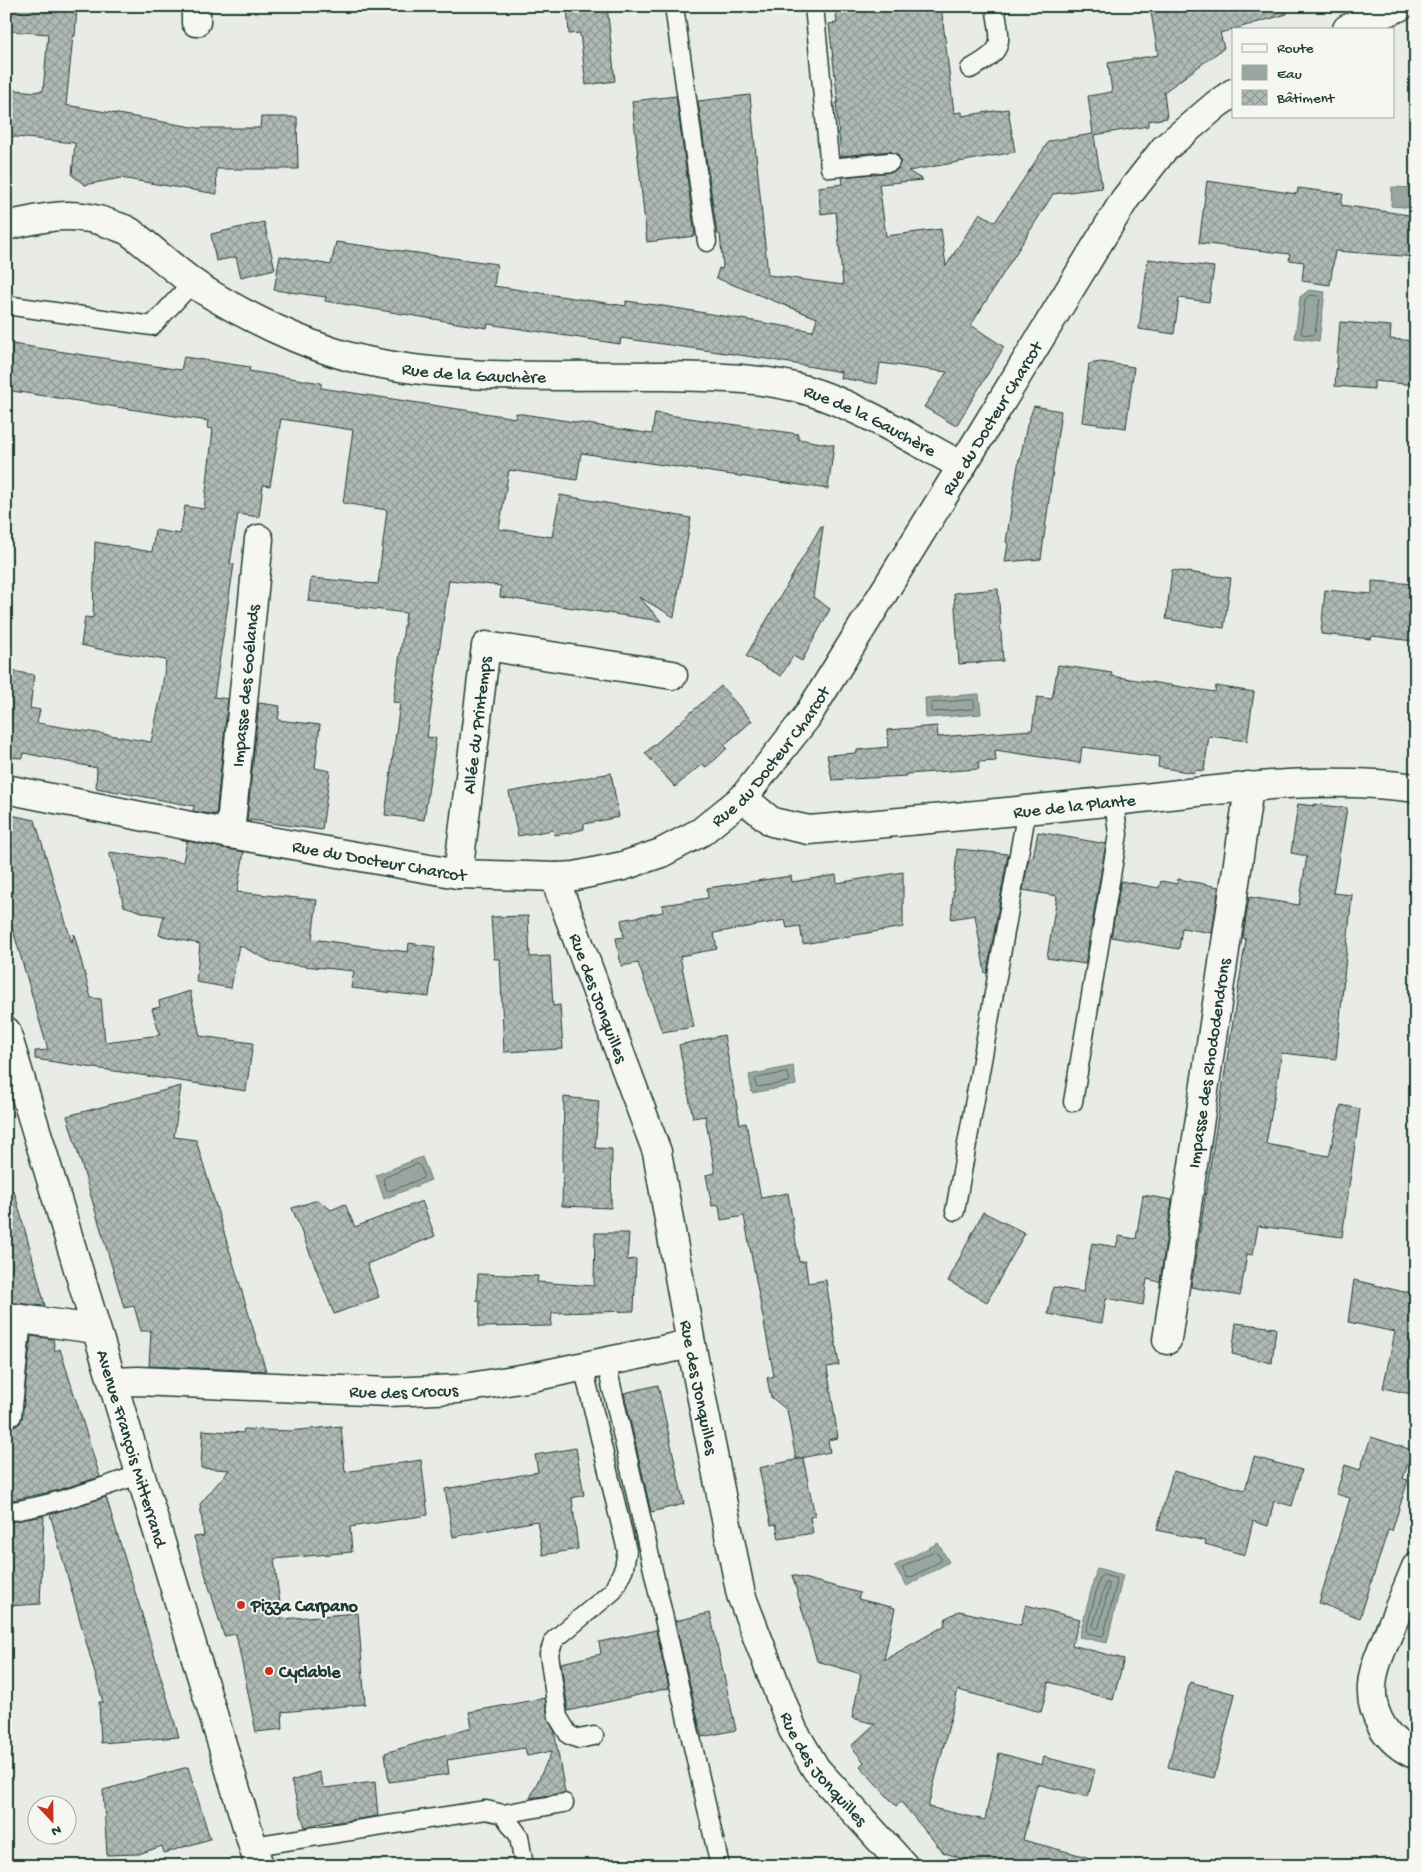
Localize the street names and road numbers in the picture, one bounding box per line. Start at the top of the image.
street label: Rue du Docteur Charcot [938,337,1049,500]
street label: Rue de la Gauchère [400,359,547,389]
street label: Rue de la Gauchère [801,382,939,463]
street label: Impasse des Goélands [229,602,266,768]
street label: Allée du Printemps [460,654,498,795]
street label: Rue du Docteur Charcot [708,682,837,832]
street label: Rue de la Plante [1013,791,1138,824]
street label: Rue du Docteur Charcot [290,837,468,887]
street label: Rue des Jonquilles [563,931,631,1067]
street label: Impasse des Rhododendrons [1185,956,1237,1170]
street label: Rue des Jonquilles [674,1319,721,1458]
street label: Avenue François Mitterrand [90,1348,170,1552]
street label: Rue des Crocus [349,1381,460,1405]
street label: Rue des Jonquilles [774,1710,872,1833]

